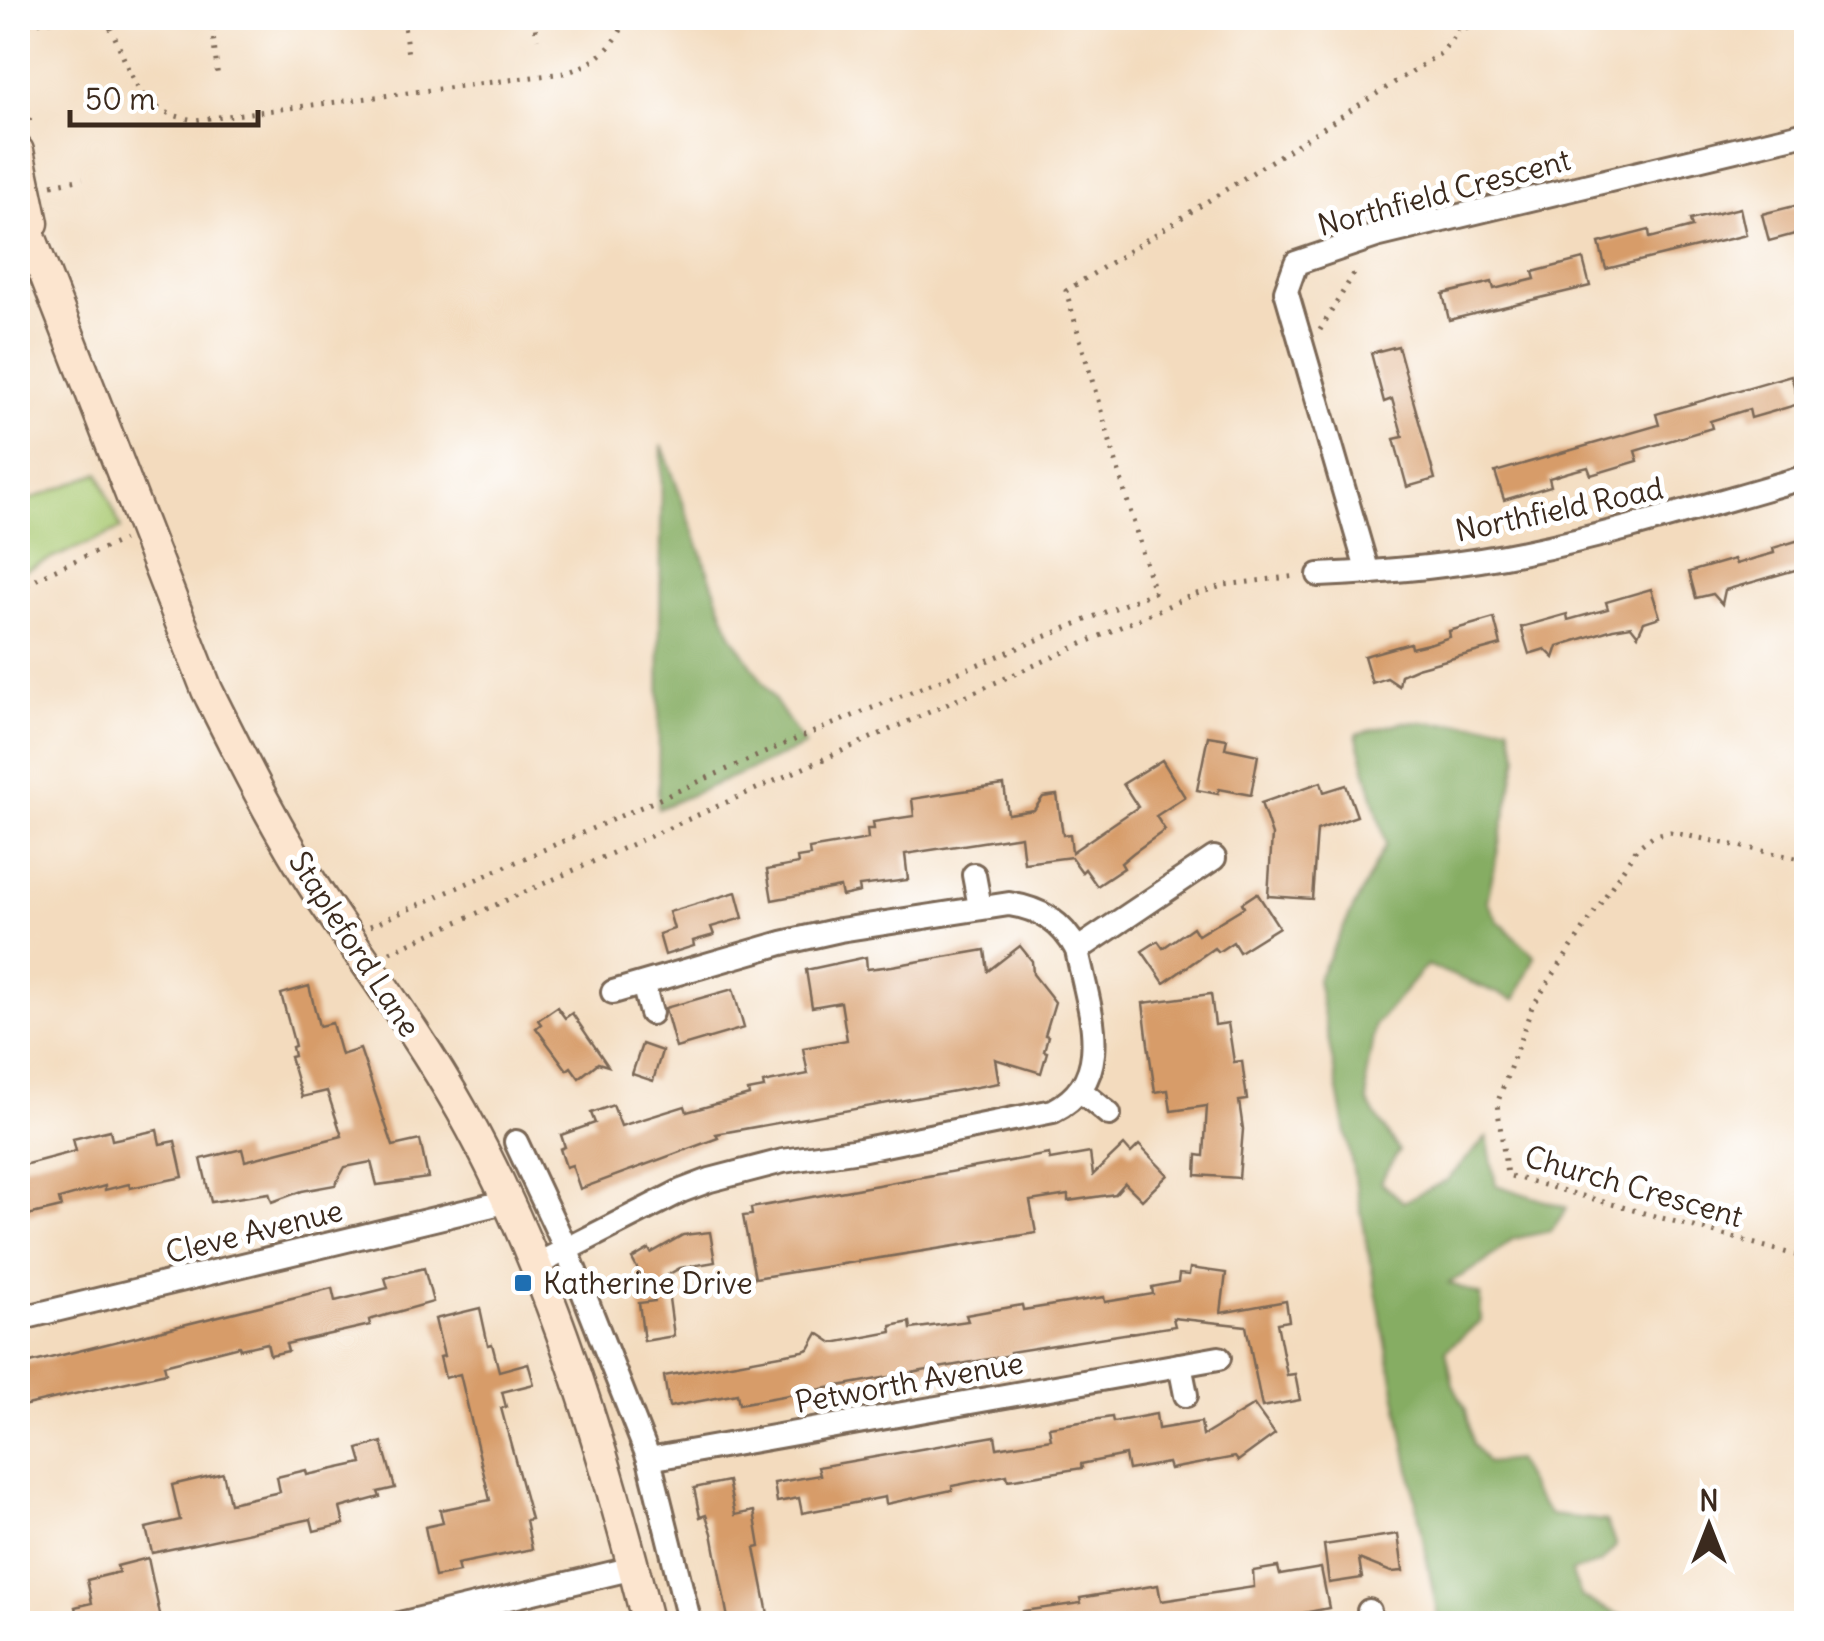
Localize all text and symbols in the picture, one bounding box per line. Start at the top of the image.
scale bar [70,65,258,127]
text: 50 m [85,80,155,118]
street label: Northfield Crescent [1314,140,1574,244]
street label: Northfield Road [1452,468,1666,550]
street label: Stapleford Lane [281,844,429,1044]
street label: Church Crescent [1521,1137,1747,1235]
street label: Cleve Avenue [162,1191,346,1271]
place label: Katherine Drive [543,1264,753,1302]
marker: Katherine Drive [512,1272,534,1294]
street label: Petworth Avenue [792,1343,1026,1421]
north arrow [1659,1476,1759,1576]
text: N [1699,1483,1719,1519]

